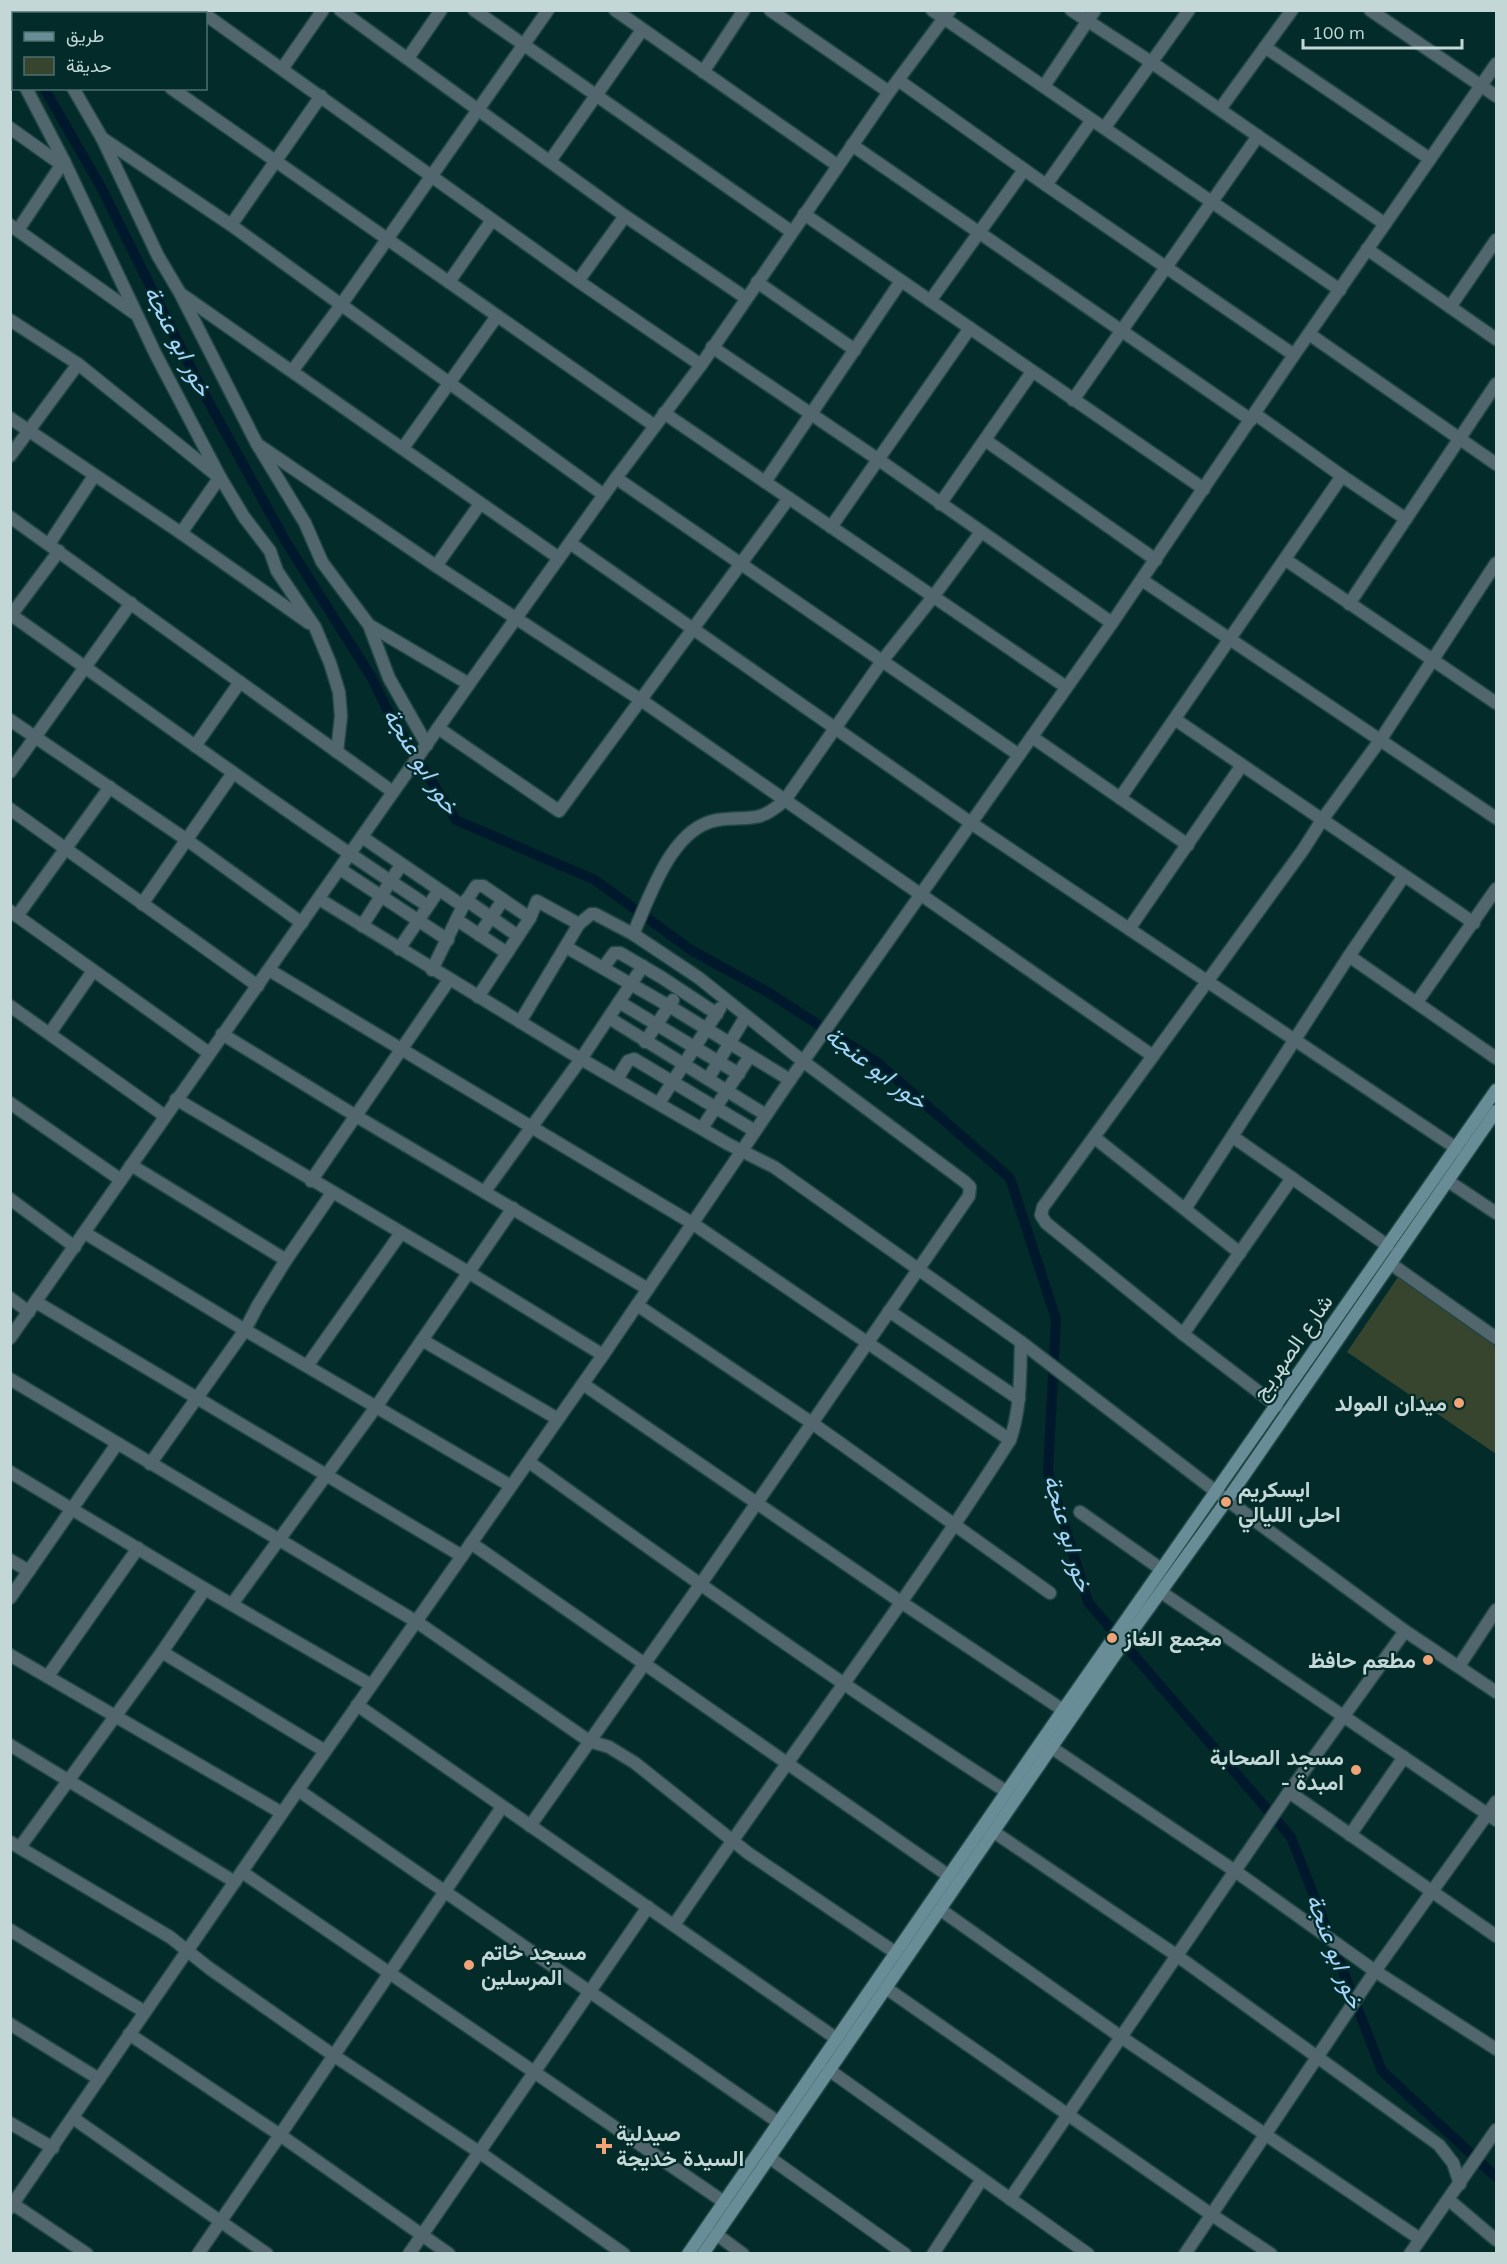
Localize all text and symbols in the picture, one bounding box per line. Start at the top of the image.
legend [12,12,207,90]
scale bar [1303,12,1462,50]
text: 100 m [1312,21,1365,44]
text: طريق [66,24,104,47]
text: حديقة [66,54,112,77]
water label: خور ابو عنجة [137,280,220,402]
water label: خور ابو عنجة [376,702,467,821]
water label: خور ابو عنجة [819,1019,934,1117]
street label: شارع الصهريج [1245,1289,1340,1406]
place label: ميدان المولد [1335,1389,1447,1417]
marker: ميدان المولد [1452,1396,1466,1410]
water label: خور ابو عنجة [1037,1471,1100,1596]
place label: ايسكريم احلى الليالي [1238,1475,1341,1533]
marker: ايسكريم احلى الليالي [1219,1495,1233,1509]
place label: مجمع الغاز [1123,1624,1222,1653]
marker: مجمع الغاز [1105,1631,1119,1645]
place label: مطعم حافظ [1308,1646,1416,1675]
marker: مطعم حافظ [1421,1653,1435,1667]
place label: مسجد الصحابة - امبدة [1210,1743,1344,1796]
marker: مسجد الصحابة - امبدة [1349,1763,1363,1777]
water label: خور ابو عنجة [1299,1889,1372,2013]
place label: مسجد خاتم المرسلين [481,1938,587,1991]
marker: مسجد خاتم المرسلين [462,1958,476,1972]
place label: صيدلية السيدة خديجة [616,2119,744,2172]
marker: صيدلية السيدة خديجة [597,2139,611,2153]

